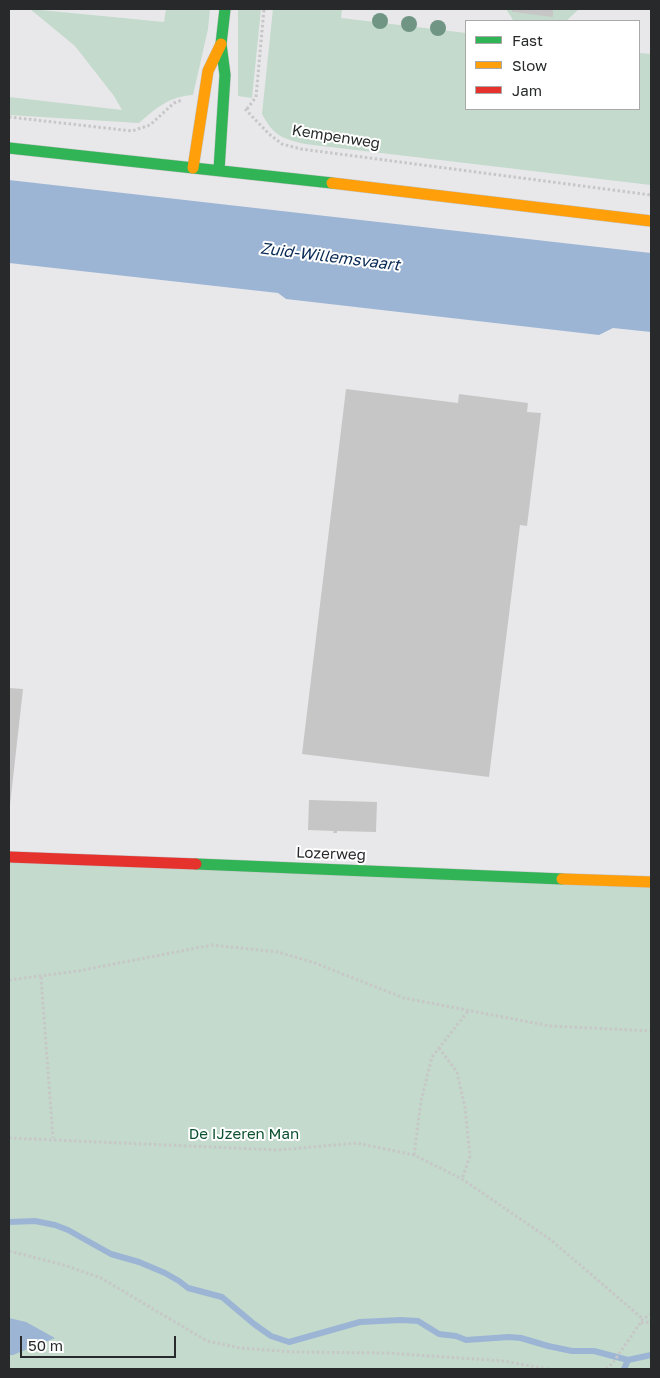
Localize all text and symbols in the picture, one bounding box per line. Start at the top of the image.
legend [465,20,640,110]
text: Fast [512,31,543,49]
text: Slow [512,56,547,74]
text: Jam [512,81,542,99]
street label: Kempenweg [291,121,381,153]
water label: Zuid-Willemsvaart [259,239,401,275]
street label: Lozerweg [296,844,366,864]
park label: De IJzeren Man [189,1125,299,1143]
scale bar [22,1326,179,1358]
text: 50 m [28,1336,63,1354]

